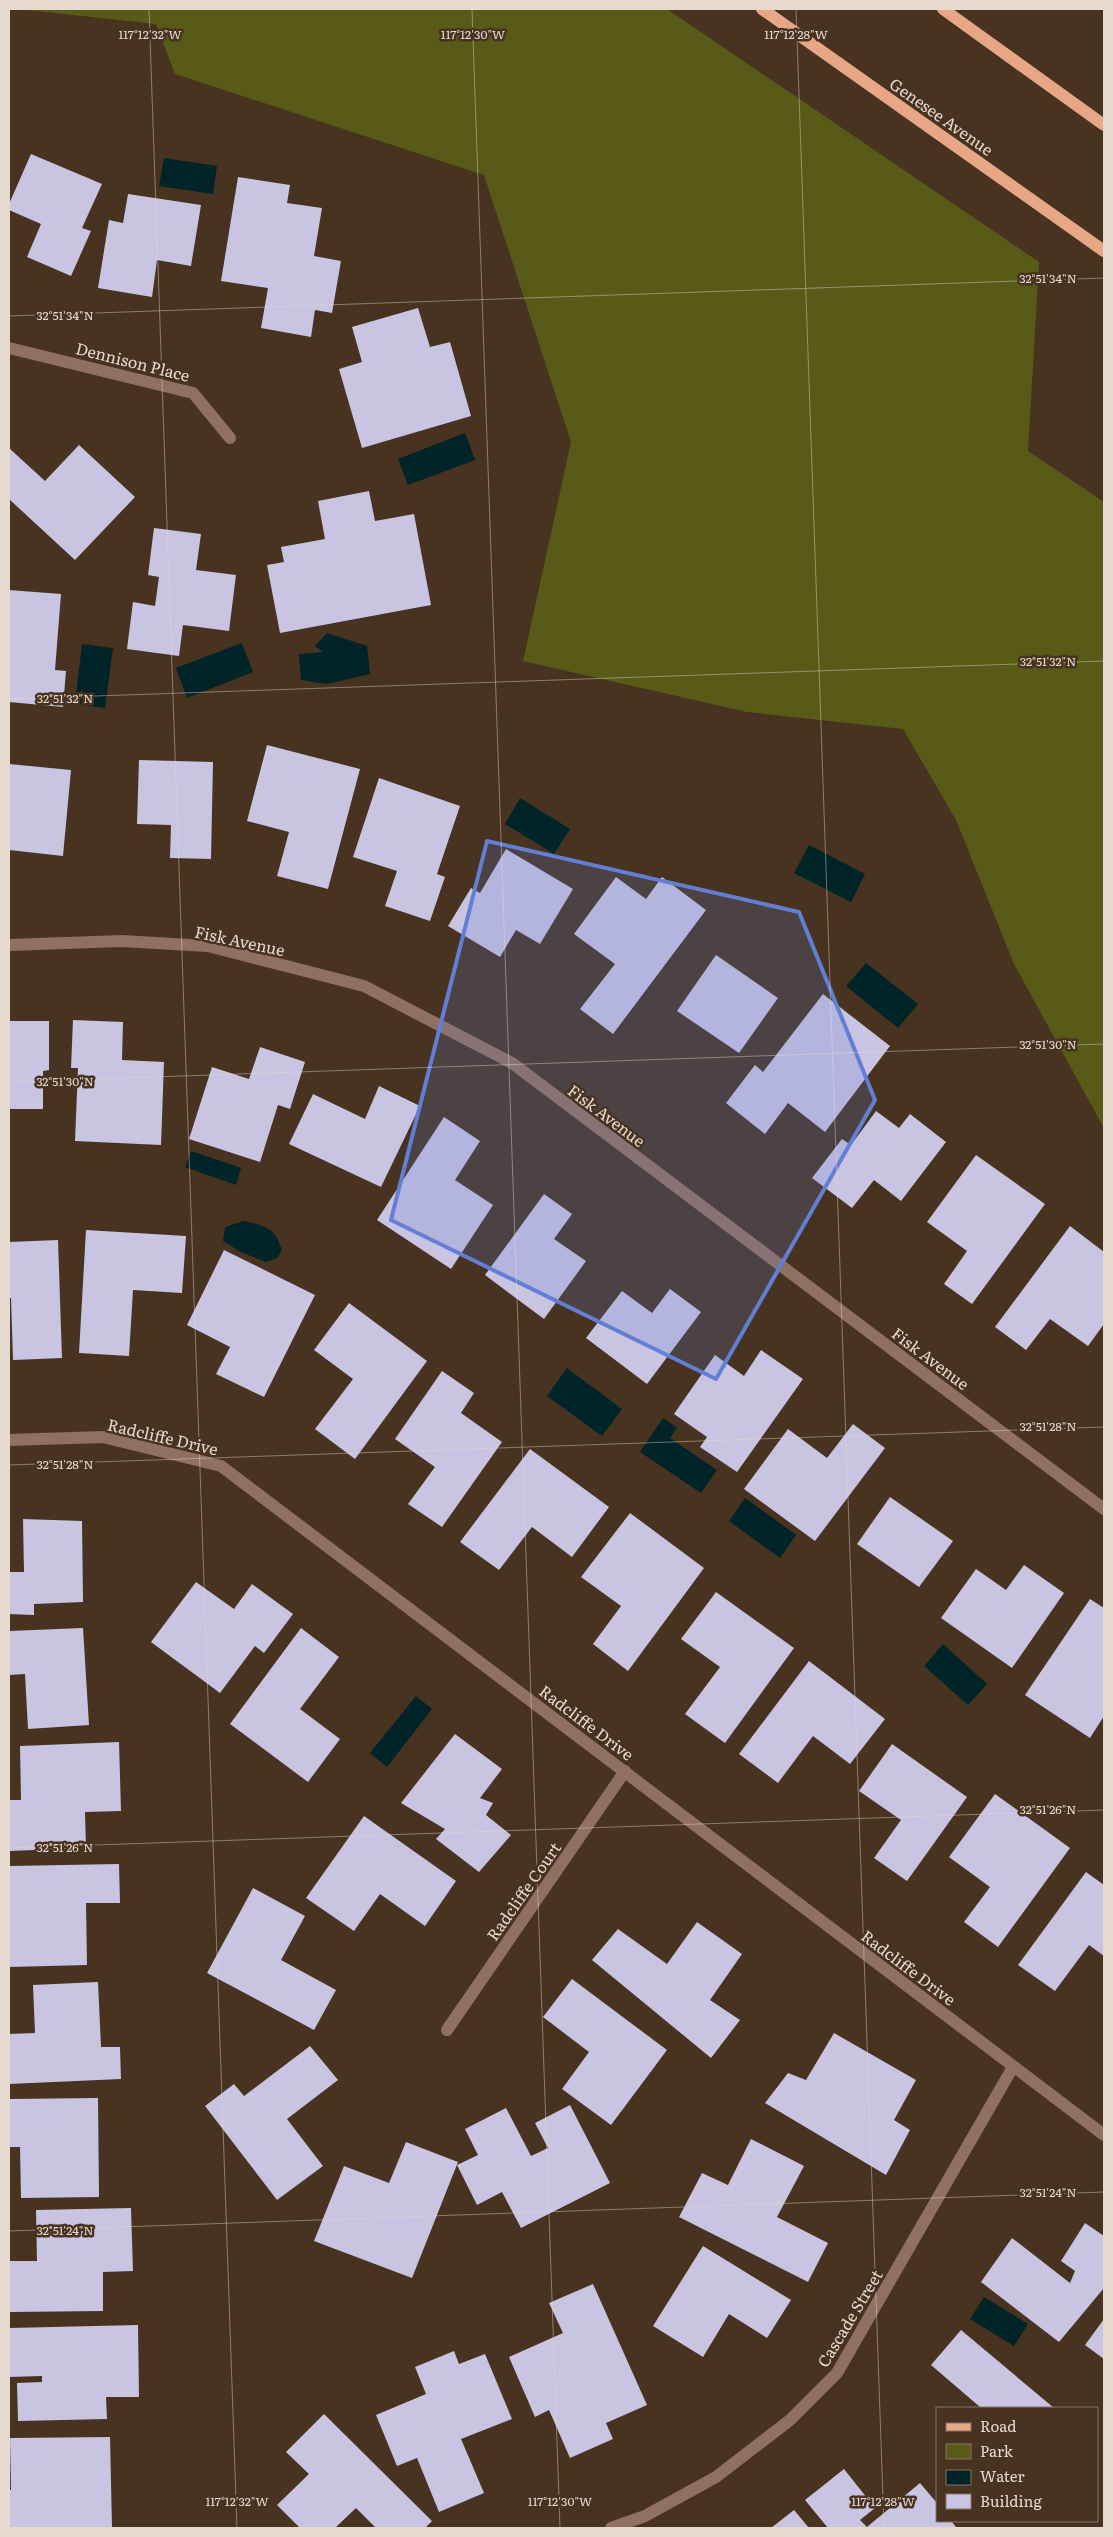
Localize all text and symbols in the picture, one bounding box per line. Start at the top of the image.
text: 117°12'32"W [118,25,182,43]
text: 117°12'30"W [441,25,505,43]
text: 117°12'28"W [764,25,828,43]
street label: Genesee Avenue [885,71,999,161]
text: 32°51'34"N [1019,269,1077,287]
text: 32°51'34"N [36,306,94,324]
street label: Dennison Place [73,335,193,387]
text: 32°51'32"N [1020,652,1076,670]
text: 32°51'32"N [37,689,93,707]
street label: Fisk Avenue [193,919,287,961]
text: 32°51'30"N [1019,1035,1077,1053]
text: 32°51'30"N [36,1072,94,1090]
street label: Fisk Avenue [563,1078,651,1152]
street label: Fisk Avenue [887,1321,975,1395]
street label: Radcliffe Drive [105,1412,221,1460]
text: 32°51'28"N [1020,1417,1076,1435]
text: 32°51'28"N [37,1455,93,1473]
street label: Radcliffe Drive [535,1678,639,1766]
text: 32°51'26"N [1020,1800,1076,1818]
street label: Radcliffe Court [480,1836,566,1945]
text: 32°51'26"N [37,1838,93,1856]
street label: Radcliffe Drive [857,1923,961,2011]
text: 32°51'24"N [1020,2183,1076,2201]
text: 32°51'24"N [37,2221,93,2239]
street label: Cascade Street [810,2264,888,2371]
legend [936,2407,1098,2522]
text: Road [980,2414,1016,2437]
text: Park [980,2439,1014,2462]
text: Water [980,2464,1025,2487]
text: Building [980,2489,1042,2512]
text: 117°12'32"W [205,2492,269,2510]
text: 117°12'30"W [528,2492,592,2510]
text: 117°12'28"W [851,2492,915,2510]

